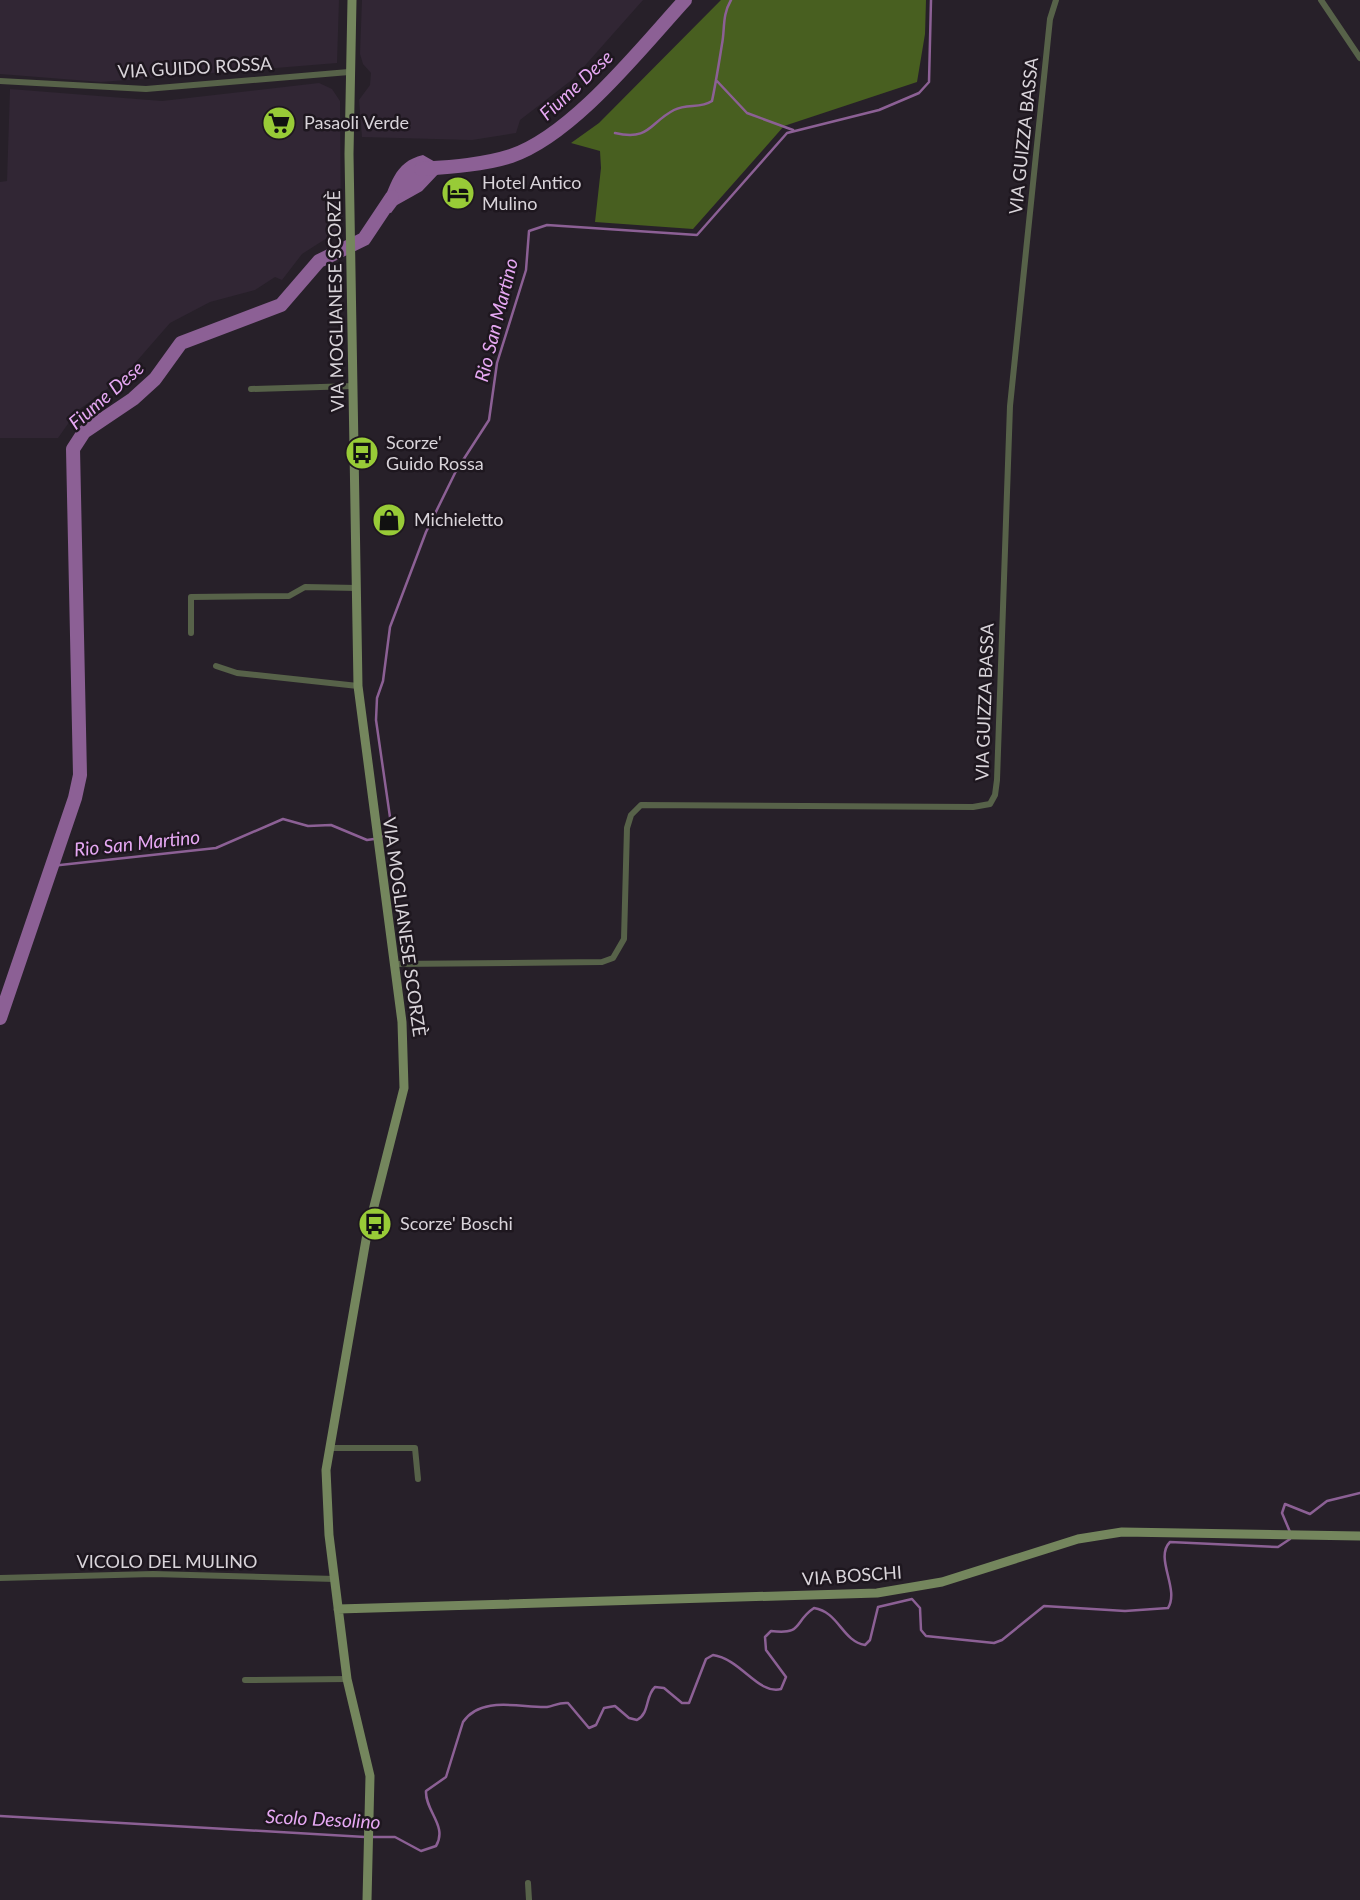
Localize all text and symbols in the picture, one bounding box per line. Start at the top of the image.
water label: Fiume Dese [534,45,617,124]
street label: VIA GUIDO ROSSA [117,52,274,82]
street label: VIA GUIZZA BASSA [1004,55,1042,216]
supermarket icon: Pasaoli Verde [260,104,298,142]
place label: Pasaoli Verde [304,111,409,133]
place label: Hotel Antico Mulino [482,171,581,214]
hotel icon: Hotel Antico Mulino [439,174,477,212]
street label: VIA MOGLIANESE SCORZÈ [322,190,348,412]
water label: Rio San Martino [469,256,522,384]
water label: Fiume Dese [63,356,148,433]
place label: Scorze' Guido Rossa [386,431,484,474]
bus stop icon: Scorze' Guido Rossa [343,434,381,472]
shop icon: Michieletto [370,501,408,539]
place label: Michieletto [414,508,504,530]
street label: VIA GUIZZA BASSA [970,622,998,781]
street label: VIA MOGLIANESE SCORZÈ [379,816,431,1038]
water label: Rio San Martino [73,824,201,861]
bus stop icon: Scorze' Boschi [356,1205,394,1243]
place label: Scorze' Boschi [400,1212,513,1234]
street label: VICOLO DEL MULINO [77,1550,257,1572]
street label: VIA BOSCHI [801,1561,903,1589]
water label: Scolo Desolino [265,1804,381,1833]

